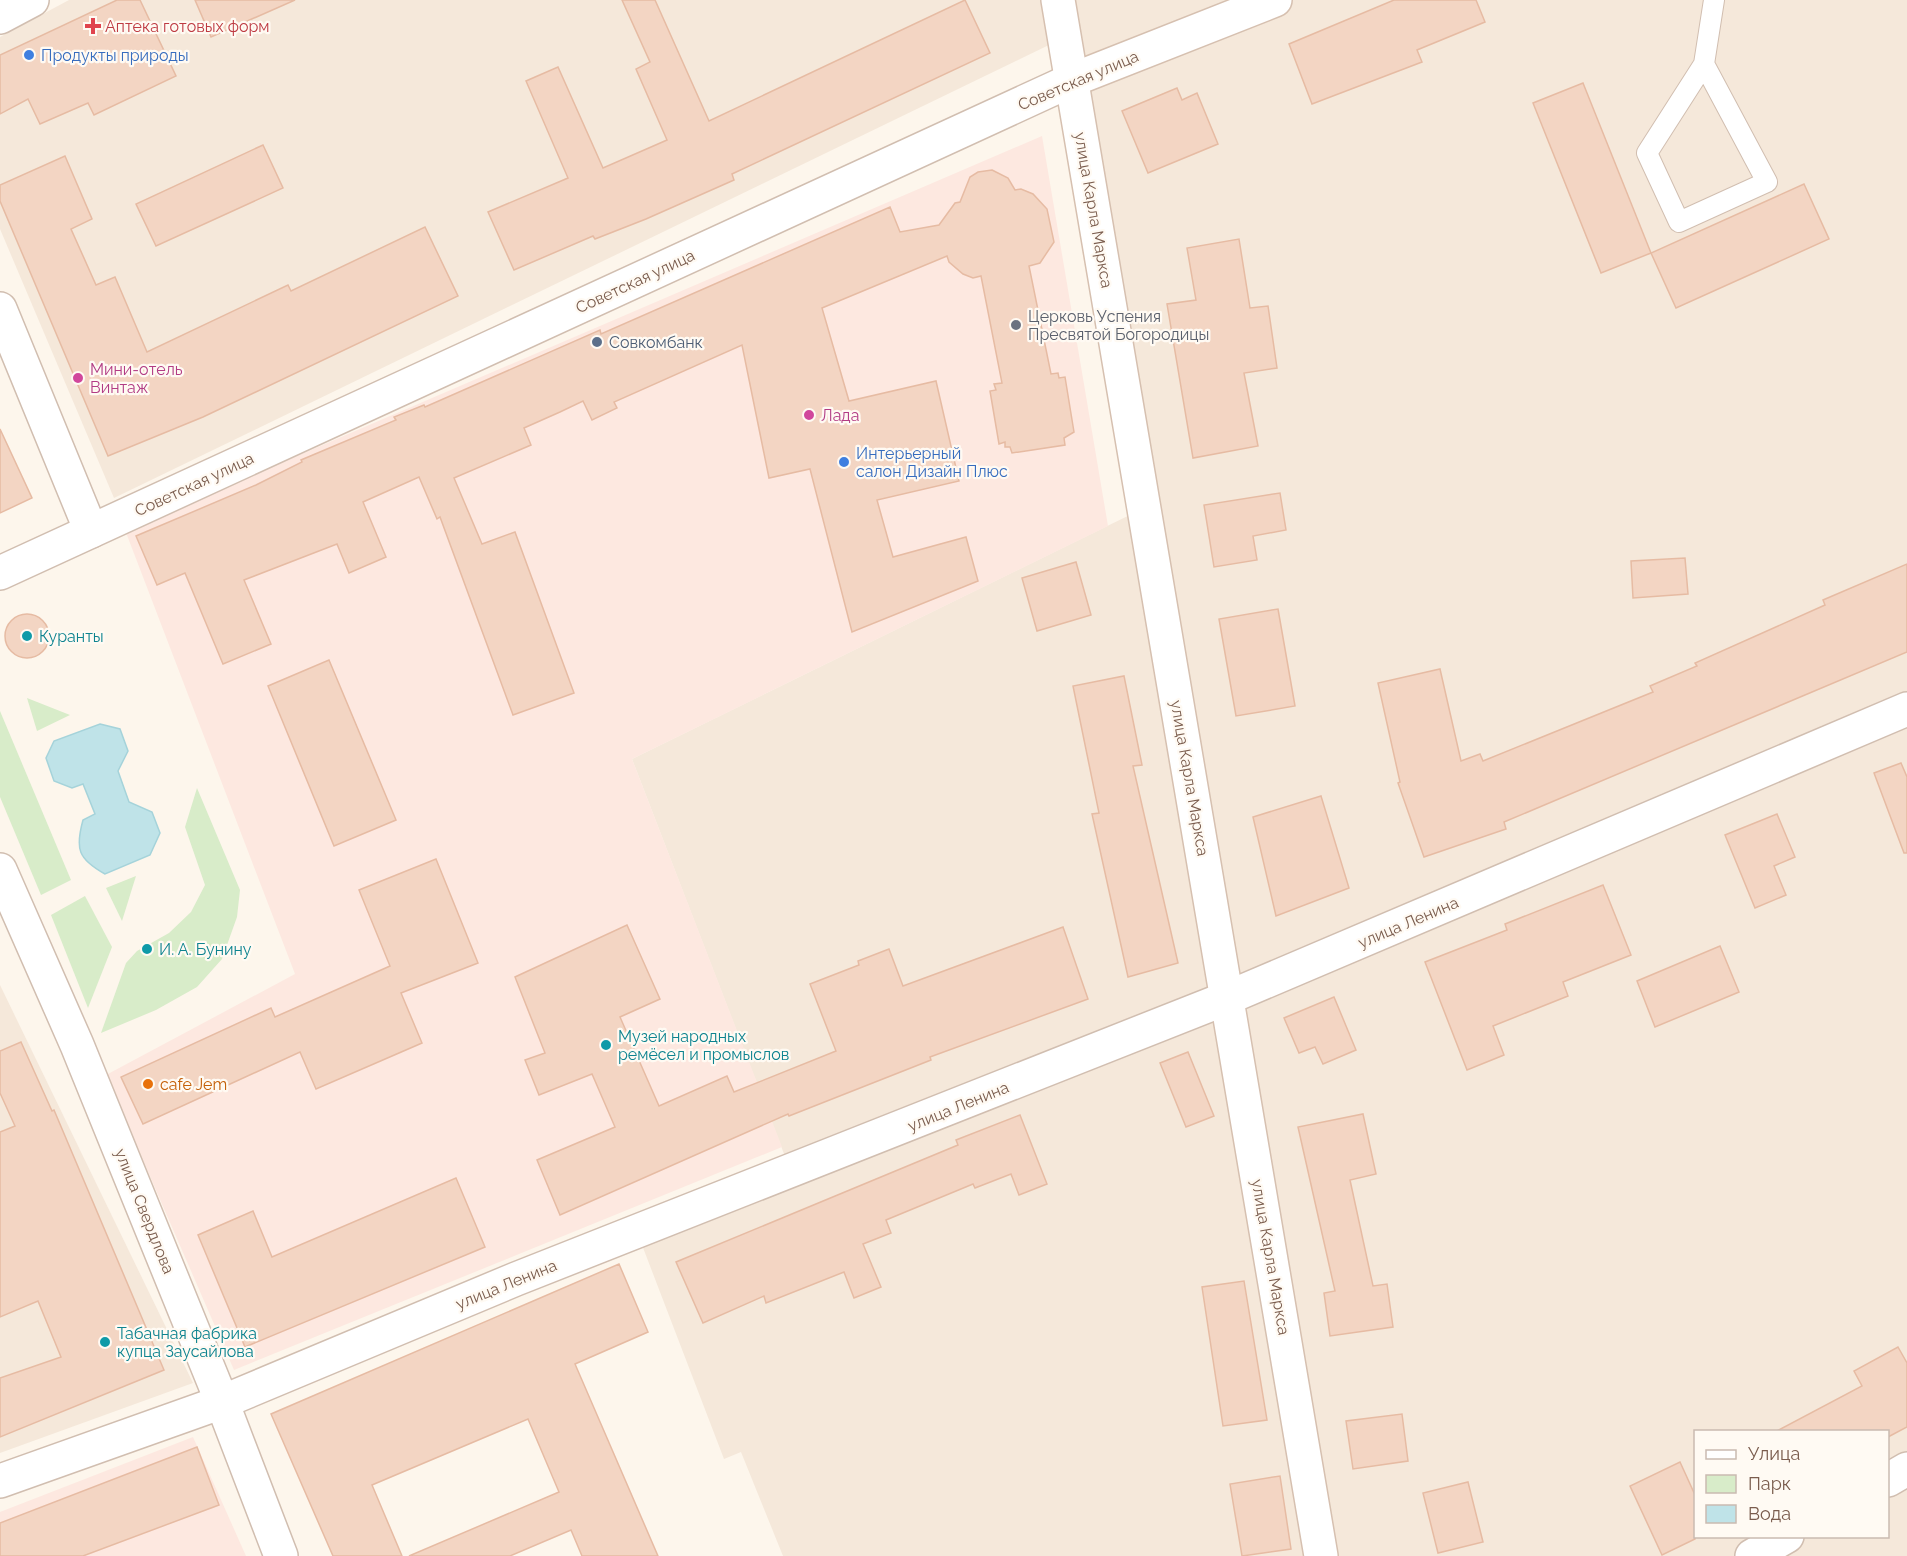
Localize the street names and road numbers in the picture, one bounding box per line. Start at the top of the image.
street label: Советская улица [1015,46,1141,114]
street label: улица Карла Маркса [1070,131,1117,289]
street label: Советская улица [573,246,698,317]
street label: Советская улица [132,449,257,520]
street label: улица Карла Маркса [1166,699,1213,857]
street label: улица Ленина [1355,893,1461,952]
street label: улица Ленина [905,1078,1011,1135]
street label: улица Свердлова [111,1146,178,1277]
street label: улица Карла Маркса [1247,1178,1294,1336]
street label: улица Ленина [453,1256,559,1313]

